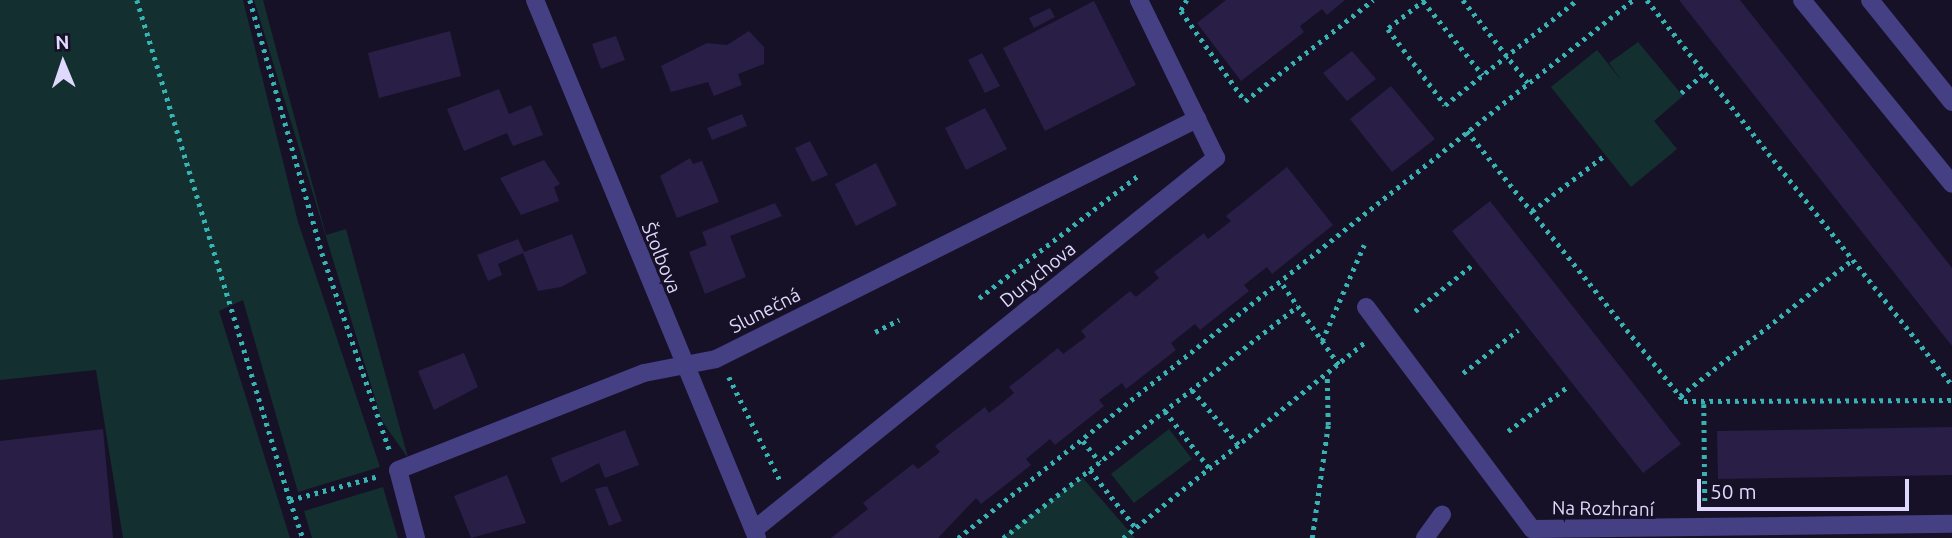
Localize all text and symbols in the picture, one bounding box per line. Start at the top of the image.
north arrow [28,28,98,98]
text: N [55,31,70,53]
street label: Štolbova [636,219,686,297]
street label: Durychova [996,238,1080,312]
street label: Slunečná [726,283,804,339]
scale bar [1700,464,1912,508]
text: 50 m [1710,479,1757,503]
street label: Na Rozhraní [1552,497,1654,521]

